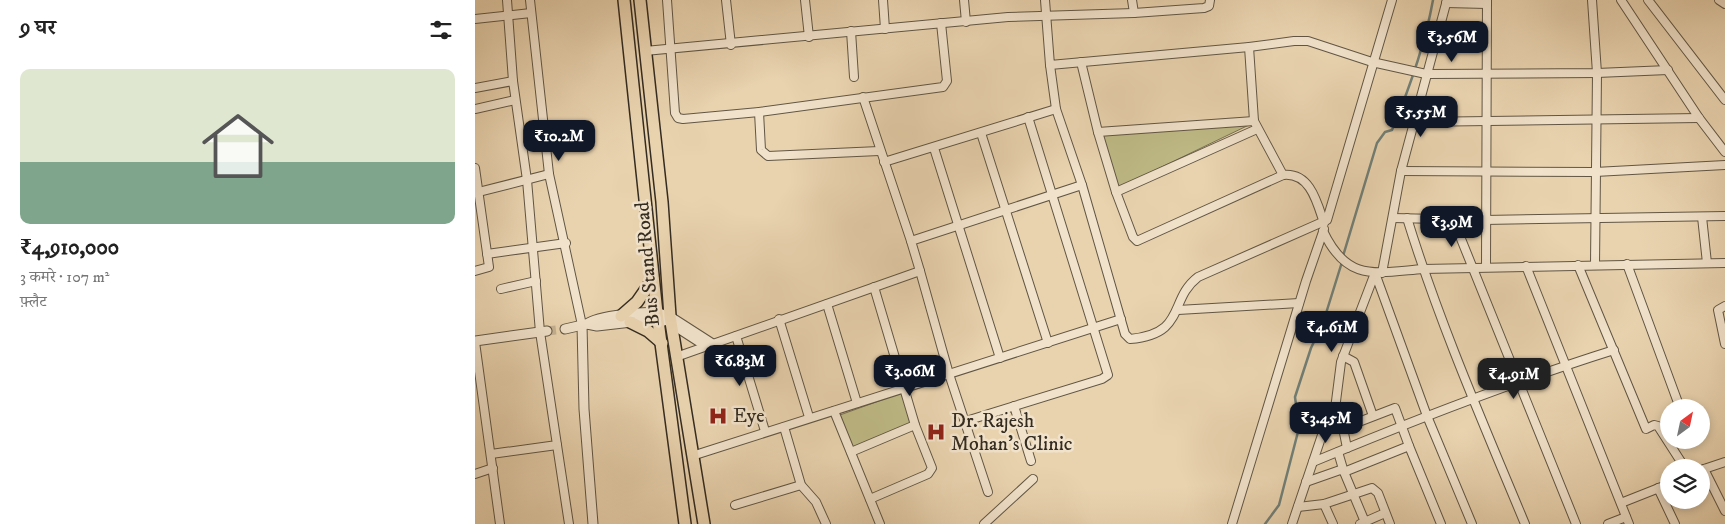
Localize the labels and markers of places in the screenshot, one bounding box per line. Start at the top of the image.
pin: ₹3.56M [1411,20,1493,63]
pin: ₹5.55M [1380,96,1462,138]
pin: ₹10.2M [518,120,600,162]
pin: ₹3.9M [1417,206,1487,248]
pin: ₹4.61M [1291,310,1373,353]
pin: ₹6.83M [699,344,781,387]
pin: ₹3.06M [869,354,951,397]
pin: ₹4.91M [1473,358,1555,400]
pin: ₹3.45M [1285,402,1367,444]
place label: Eye [733,404,765,429]
hospital icon: Eye [707,405,729,427]
place label: Dr. Rajesh Mohan's Clinic [951,409,1073,457]
hospital icon: Dr. Rajesh Mohan's Clinic [925,421,947,443]

